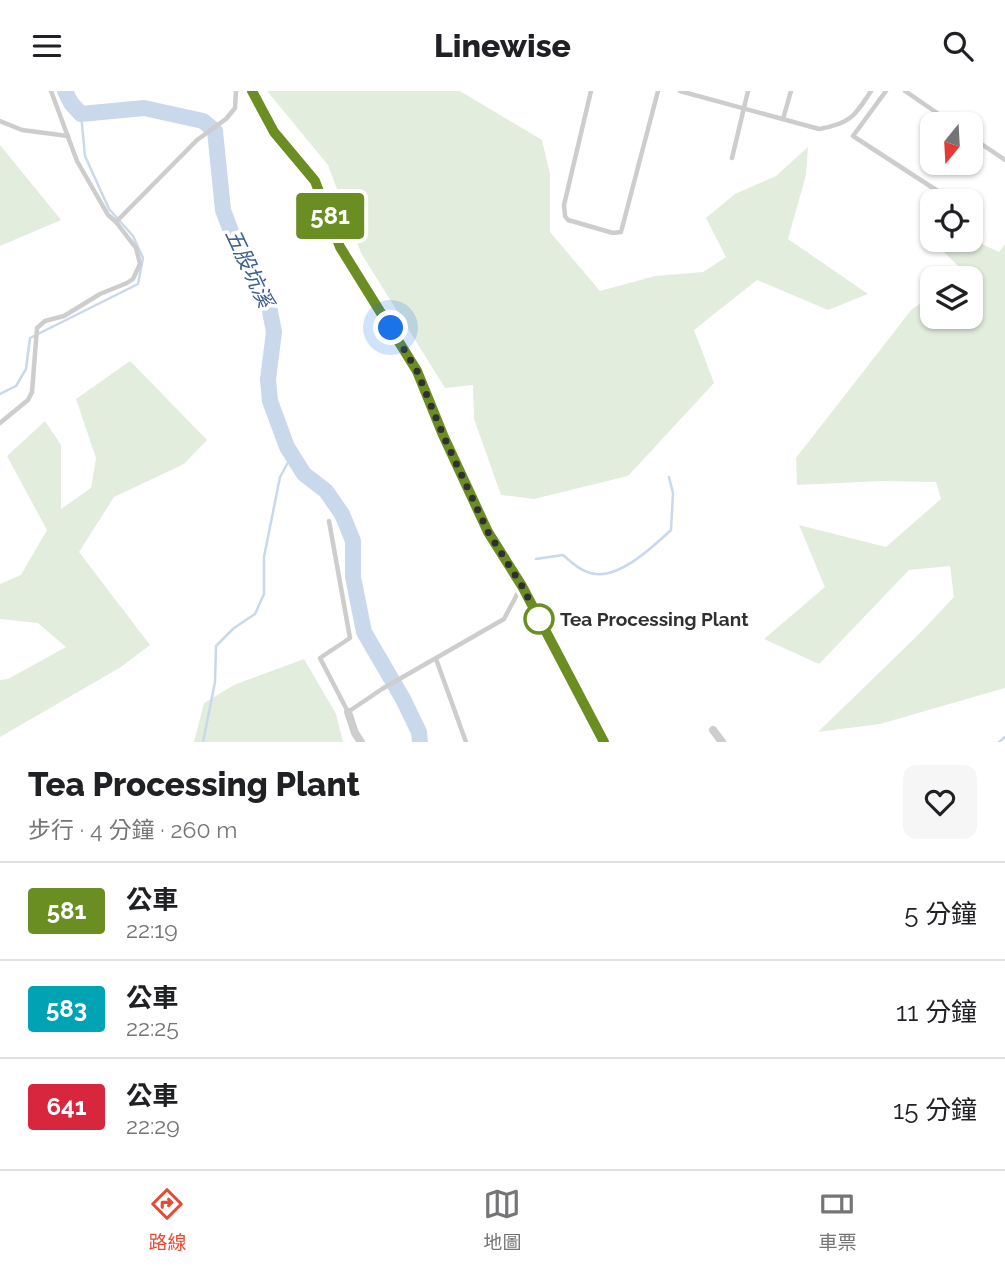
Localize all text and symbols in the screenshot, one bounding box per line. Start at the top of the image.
icon: menu [28,27,66,65]
text: Linewise [434,27,571,64]
icon: search [939,27,977,65]
north arrow [920,112,984,175]
map controls [920,112,983,329]
button: locate [920,189,983,252]
line badge: 581 [290,193,370,239]
text: 581 [310,201,350,230]
water label: 五股坑溪 [220,224,280,314]
button: layers [920,266,983,329]
your location [373,310,408,345]
marker: Tea Processing Plant [524,604,554,634]
place label: Tea Processing Plant [560,608,749,630]
text: Tea Processing Plant [28,765,360,804]
button: heart [903,765,977,839]
text: 步行 · 4 分鐘 · 260 m [28,816,238,843]
text: 公車 [126,885,178,915]
text: 581 [47,896,86,925]
text: 5 分鐘 [904,899,977,929]
text: 22:19 [126,916,178,943]
text: 公車 [126,983,178,1013]
text: 583 [46,994,87,1023]
text: 11 分鐘 [896,997,977,1027]
text: 22:25 [126,1014,179,1041]
text: 公車 [126,1081,178,1111]
text: 641 [46,1092,87,1121]
text: 15 分鐘 [893,1095,977,1125]
text: 22:29 [126,1112,180,1139]
tab: 路線 [148,1185,187,1254]
tab: 地圖 [483,1185,522,1254]
tab: 車票 [818,1185,857,1254]

